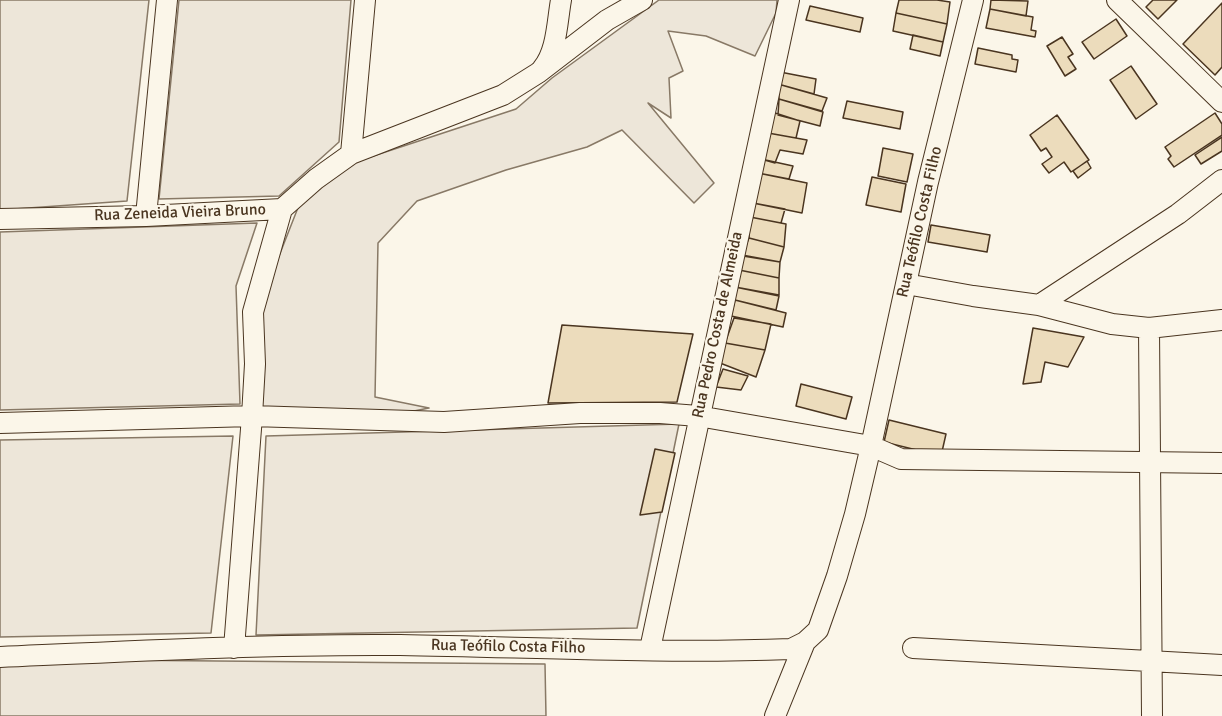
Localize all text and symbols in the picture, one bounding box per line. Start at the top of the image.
street label: Rua Teófilo Costa Filho [893,145,947,299]
street label: Rua Zeneida Vieira Bruno [94,200,266,226]
street label: Rua Pedro Costa de Almeida [689,230,747,420]
street label: Rua Teófilo Costa Filho [431,636,585,658]

